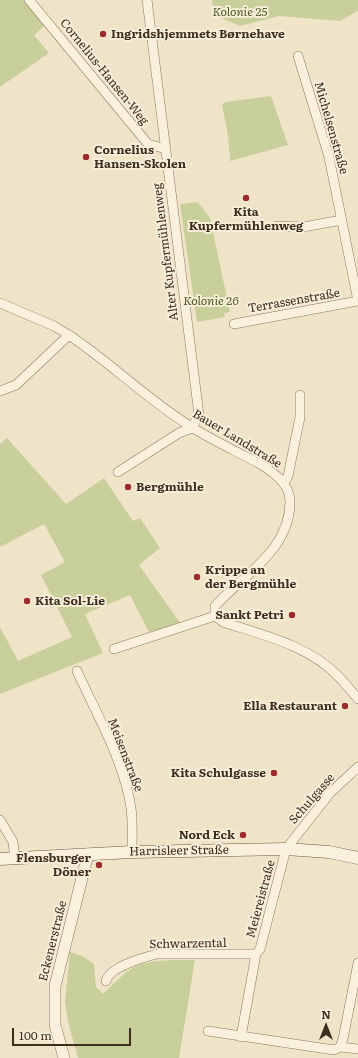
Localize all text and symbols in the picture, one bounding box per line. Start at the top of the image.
park label: Kolonie 25 [212,5,268,19]
street label: Cornelius-Hansen-Weg [57,16,151,128]
place label: Ingridshjemmets Børnehave [111,27,285,41]
marker: Ingridshjemmets Børnehave [98,29,108,39]
street label: Michelsenstraße [311,80,351,176]
place label: Cornelius Hansen-Skolen [94,143,186,171]
marker: Cornelius Hansen-Skolen [81,152,91,162]
street label: Alter Kupfermühlenweg [150,182,182,322]
marker: Kita Kupfermühlenweg [241,193,251,203]
place label: Kita Kupfermühlenweg [189,205,303,233]
street label: Terrassenstraße [247,286,341,316]
park label: Kolonie 26 [183,294,239,308]
street label: Bauer Landstraße [190,407,284,471]
place label: Bergmühle [136,480,204,494]
marker: Bergmühle [123,482,133,492]
place label: Krippe an der Bergmühle [205,563,296,591]
marker: Krippe an der Bergmühle [192,572,202,582]
place label: Kita Sol-Lie [35,594,105,608]
marker: Kita Sol-Lie [22,596,32,606]
place label: Sankt Petri [216,608,284,622]
marker: Sankt Petri [287,610,297,620]
place label: Ella Restaurant [243,699,337,713]
marker: Ella Restaurant [340,701,350,711]
street label: Meisenstraße [104,716,146,794]
place label: Kita Schulgasse [171,766,266,780]
marker: Kita Schulgasse [269,768,279,778]
street label: Schulgasse [286,771,338,827]
place label: Nord Eck [179,828,235,842]
marker: Nord Eck [238,830,248,840]
street label: Harrisleer Straße [129,843,229,859]
place label: Flensburger Döner [16,851,91,879]
street label: Meiereistraße [244,858,278,940]
marker: Flensburger Döner [94,860,104,870]
street label: Eckenerstraße [36,899,70,983]
street label: Schwarzental [149,936,227,952]
north arrow [306,1006,346,1046]
text: N [321,1006,331,1022]
scale bar [14,1020,133,1046]
text: 100 m [19,1026,52,1044]

